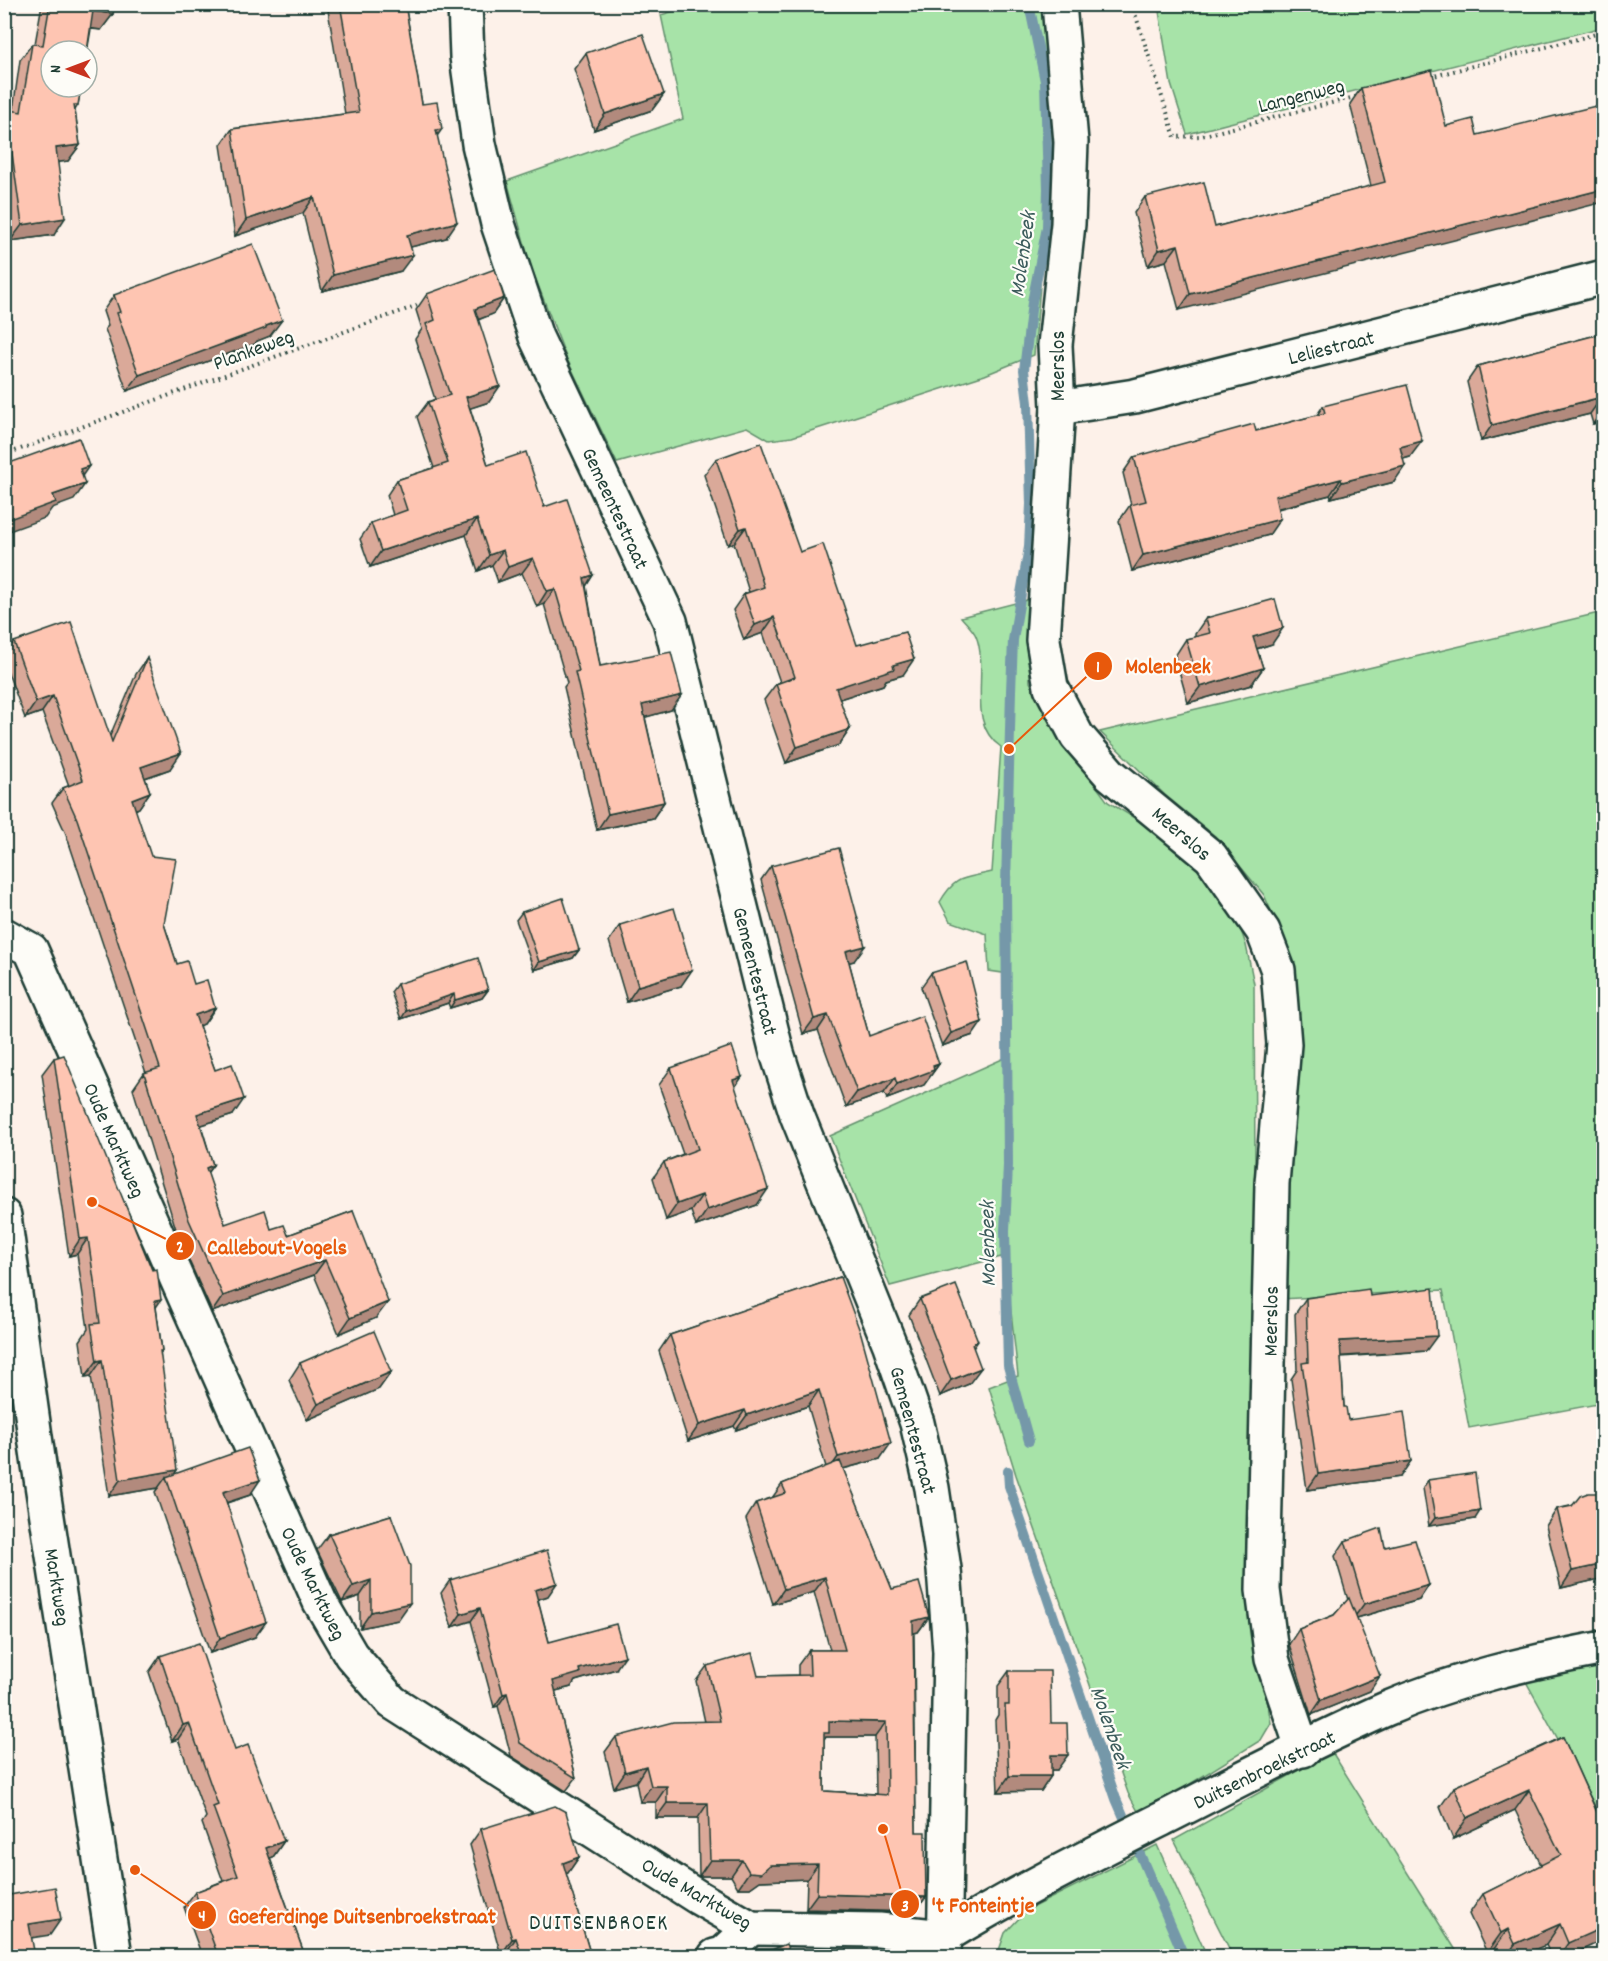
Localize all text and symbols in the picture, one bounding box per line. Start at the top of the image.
north arrow [39,39,99,99]
text: N [45,65,68,73]
street label: Langenweg [1255,73,1348,123]
water label: Molenbeek [1003,208,1046,299]
street label: Plankeweg [209,323,299,380]
street label: Leliestraat [1286,325,1378,375]
street label: Meerslos [1045,331,1075,401]
street label: Gemeentestraat [572,443,655,575]
callout: Molenbeek [1083,646,1222,686]
text: Molenbeek [1125,653,1211,684]
text: 1 [1096,656,1100,681]
street label: Meerslos [1144,801,1217,870]
street label: Gemeentestraat [723,904,784,1039]
street label: Oude Marktweg [73,1079,151,1204]
water label: Molenbeek [973,1199,1006,1287]
callout: Callebout-Vogels [165,1226,359,1266]
text: Callebout-Vogels [207,1234,347,1265]
text: 2 [176,1236,184,1261]
street label: Meerslos [1257,1285,1289,1357]
street label: Gemeentestraat [880,1363,943,1498]
street label: Oude Marktweg [271,1522,352,1646]
street label: Marktweg [34,1546,76,1628]
water label: Molenbeek [1080,1683,1138,1776]
street label: Duitsenbroekstraat [1189,1724,1342,1819]
street label: Oude Marktweg [635,1852,756,1939]
callout: 't Fonteintje [890,1884,1047,1924]
text: 't Fonteintje [932,1892,1035,1923]
callout: Goeferdinge Duitsenbroekstraat [187,1895,508,1935]
text: 3 [901,1895,909,1920]
text: Goeferdinge Duitsenbroekstraat [228,1903,497,1934]
text: 4 [198,1905,206,1930]
district label: DUITSENBROEK [529,1909,669,1940]

